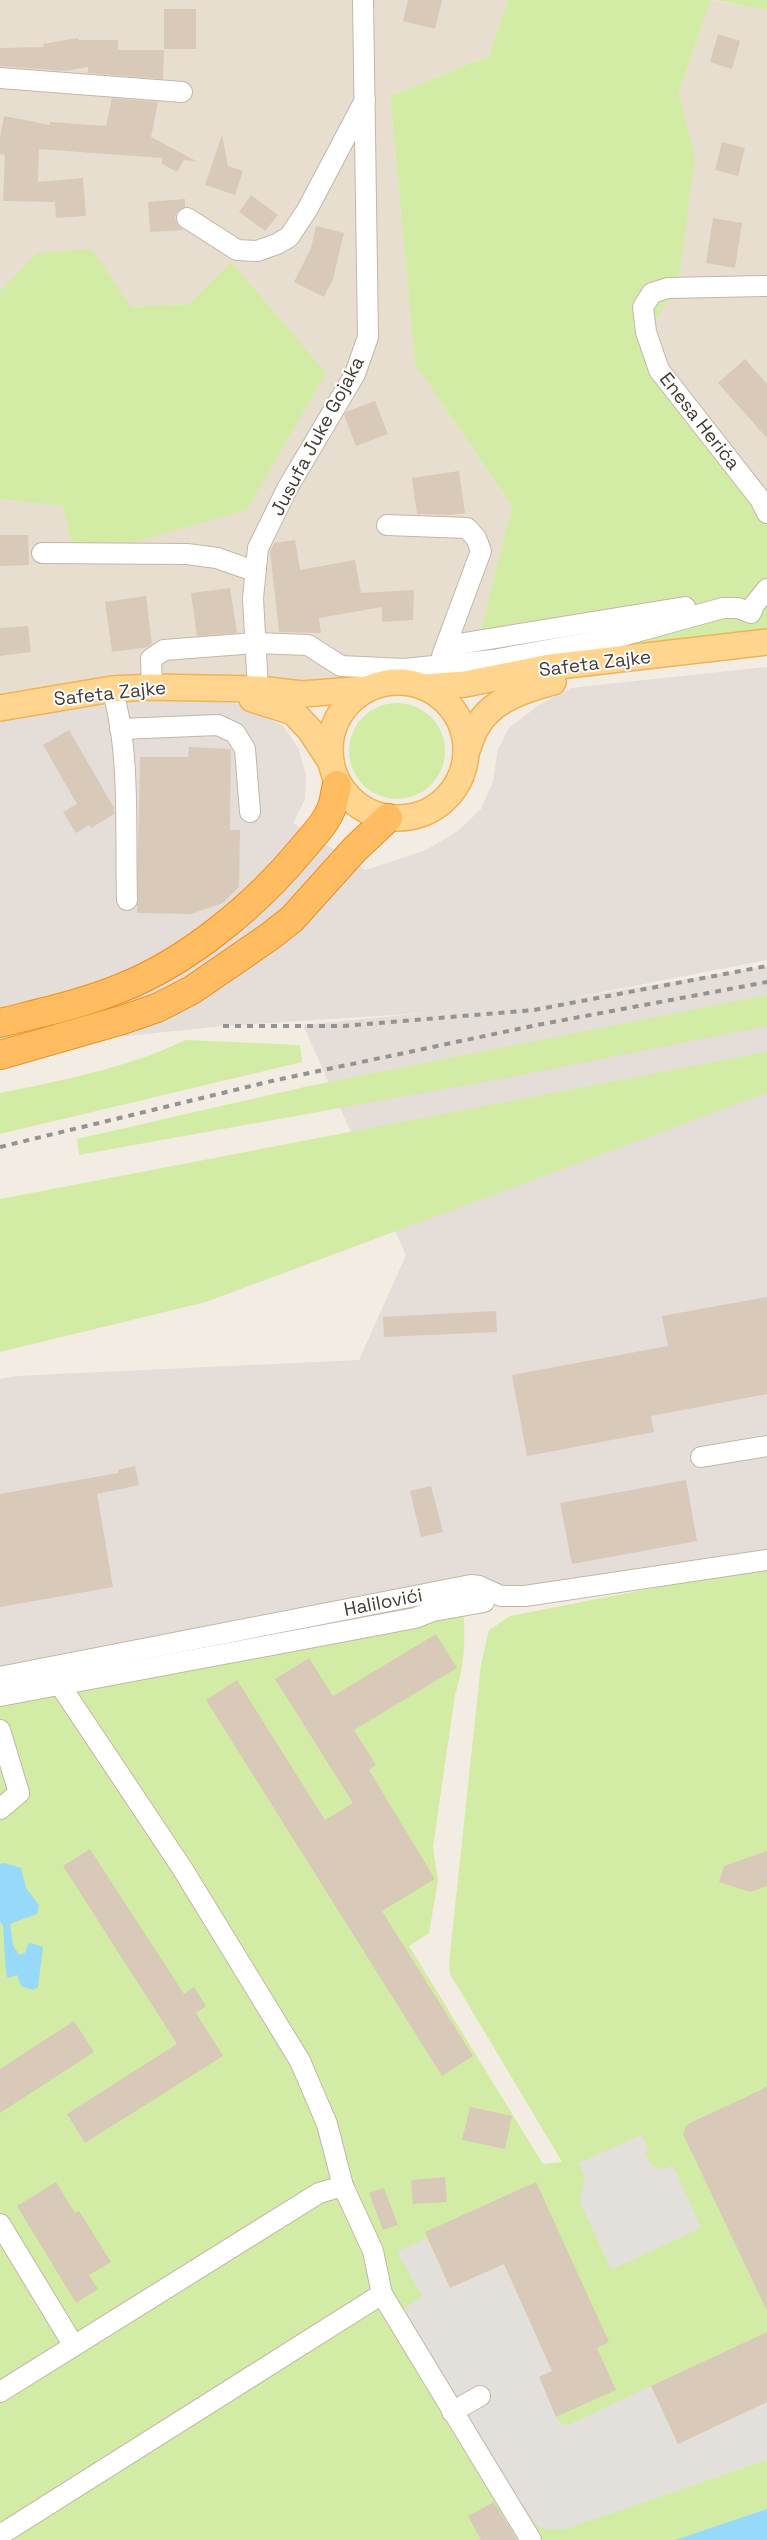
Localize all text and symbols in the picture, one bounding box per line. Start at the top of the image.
street label: Jusufa Juke Gojaka [264,352,370,520]
street label: Enesa Herića [654,367,746,475]
street label: Safeta Zajke [537,644,653,682]
street label: Safeta Zajke [53,675,167,711]
street label: Halilovići [342,1582,424,1622]

